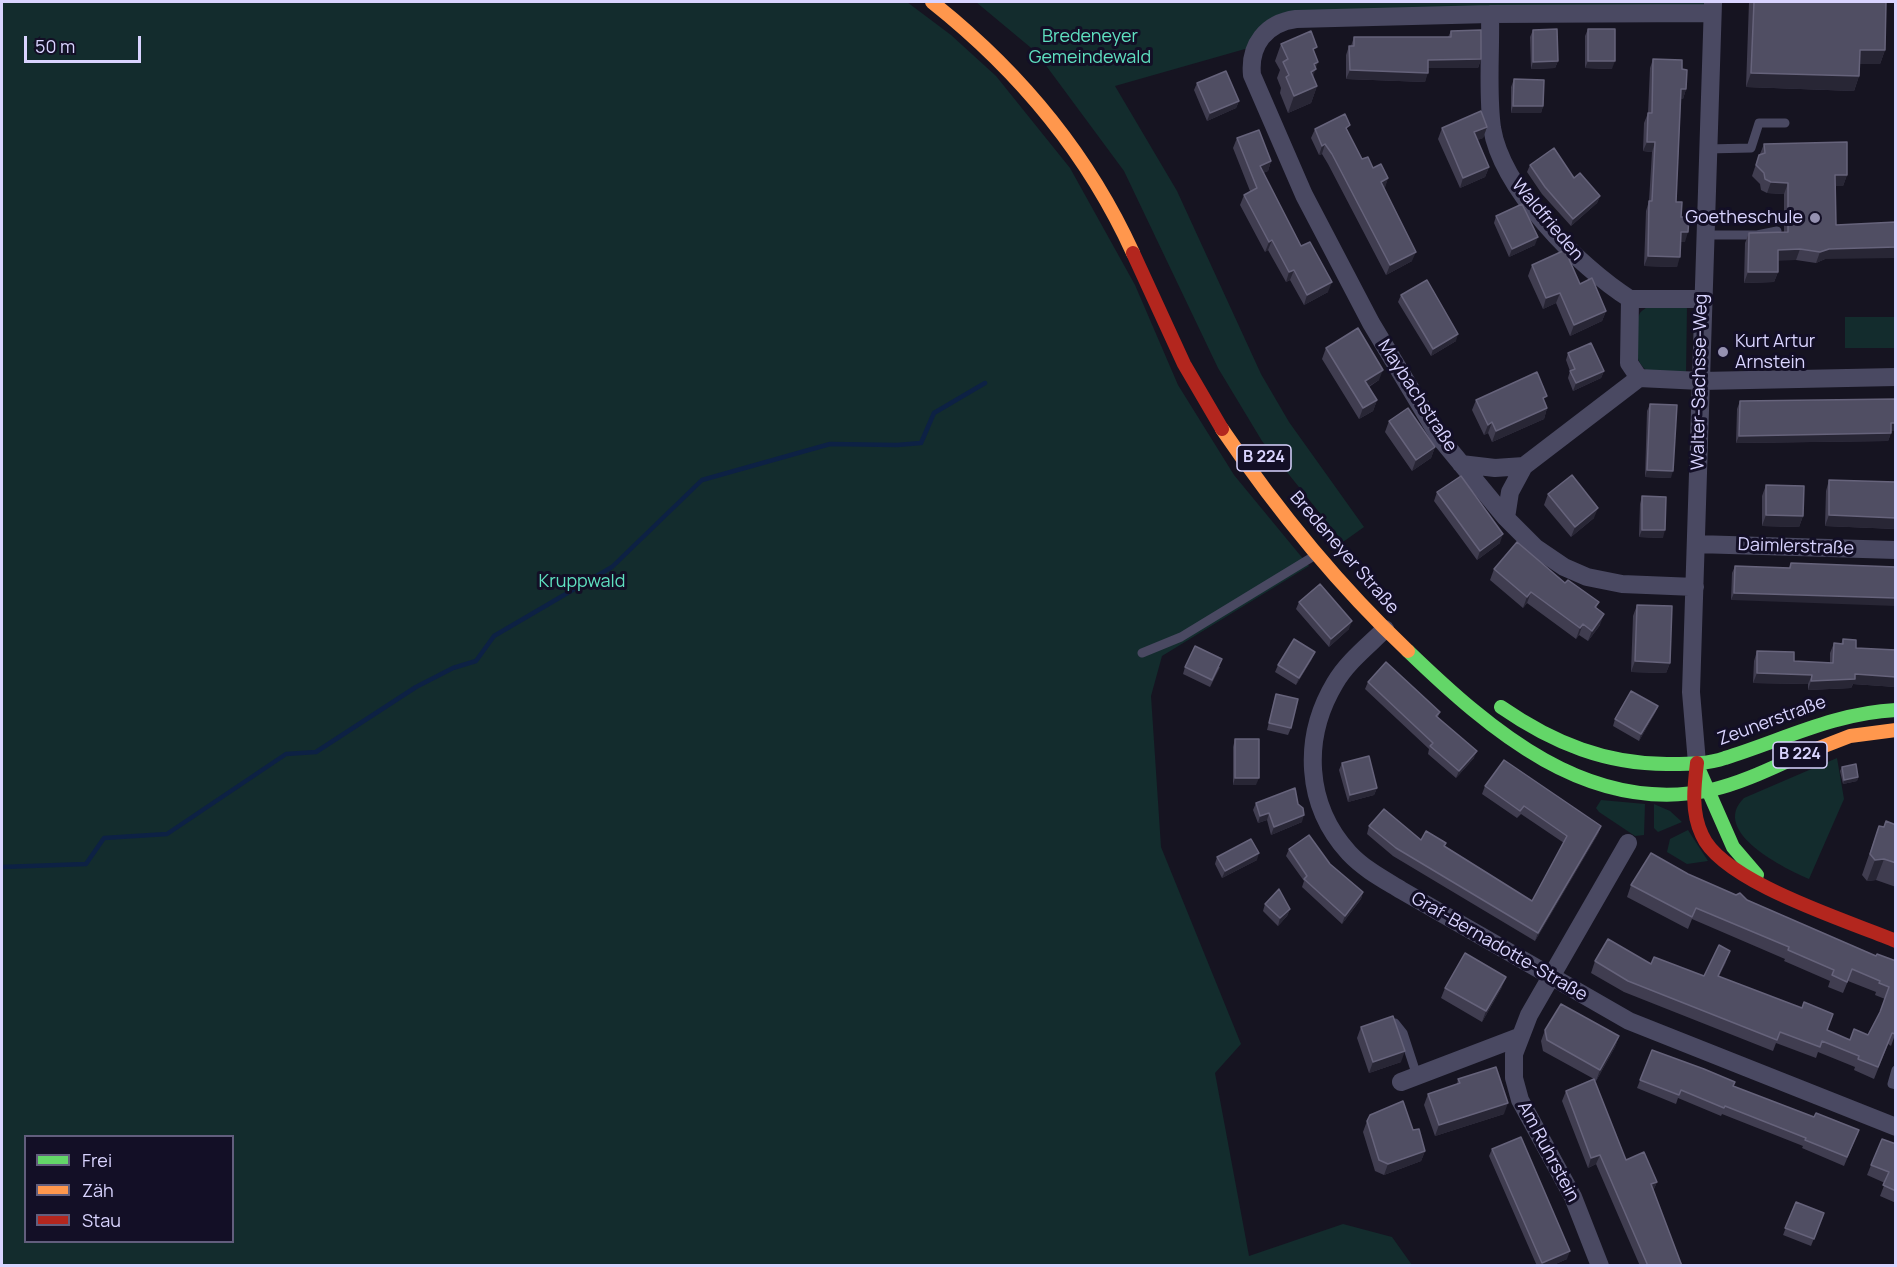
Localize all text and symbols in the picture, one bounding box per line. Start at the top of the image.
scale bar [27,24,144,62]
park label: Bredeneyer Gemeindewald [1029,26,1151,68]
text: 50 m [35,34,75,58]
street label: Waldfrieden [1507,175,1587,265]
place label: Goetheschule [1685,207,1803,229]
marker: Goetheschule [1808,211,1822,225]
street label: Walter-Sachsse-Weg [1688,294,1712,470]
place label: Kurt Artur Arnstein [1735,331,1815,374]
street label: Maybachstraße [1373,336,1461,456]
marker: Kurt Artur Arnstein [1716,345,1730,359]
road number: B 224 [1237,445,1291,471]
street label: Bredeneyer Straße [1285,487,1403,619]
street label: Daimlerstraße [1737,534,1855,560]
park label: Kruppwald [539,571,625,593]
street label: Zeunerstraße [1715,691,1829,751]
road number: B 224 [1773,742,1827,768]
street label: Graf-Bernadotte-Straße [1407,888,1591,1006]
street label: Am Ruhrstein [1512,1098,1584,1206]
legend [24,1135,234,1243]
text: Frei [82,1148,112,1172]
text: Zäh [82,1178,114,1202]
text: Stau [82,1208,121,1232]

